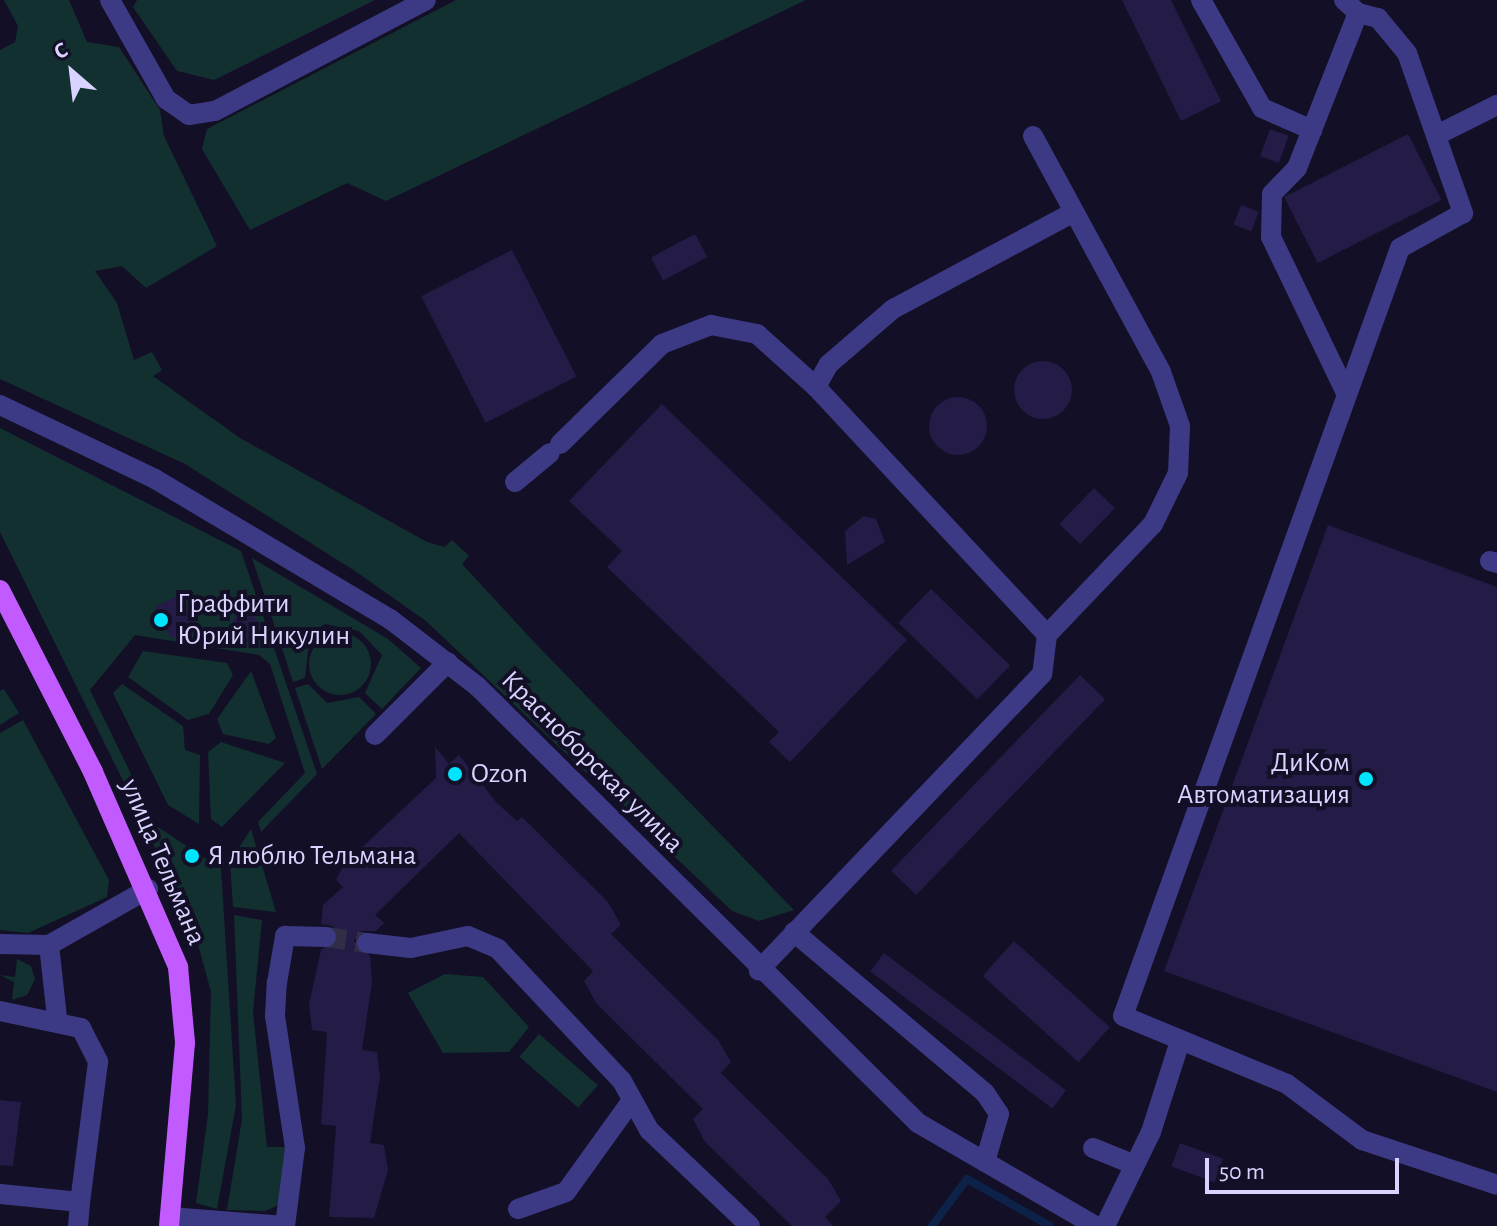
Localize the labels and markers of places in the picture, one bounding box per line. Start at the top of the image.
place label: Граффити Юрий Никулин [177,587,350,653]
marker: Граффити Юрий Никулин [152,611,170,629]
place label: ДиКом Автоматизация [1177,746,1350,812]
place label: Ozon [471,757,528,791]
marker: Ozon [446,765,464,783]
marker: ДиКом Автоматизация [1357,770,1375,788]
place label: Я люблю Тельмана [208,839,416,873]
marker: Я люблю Тельмана [183,847,201,865]

